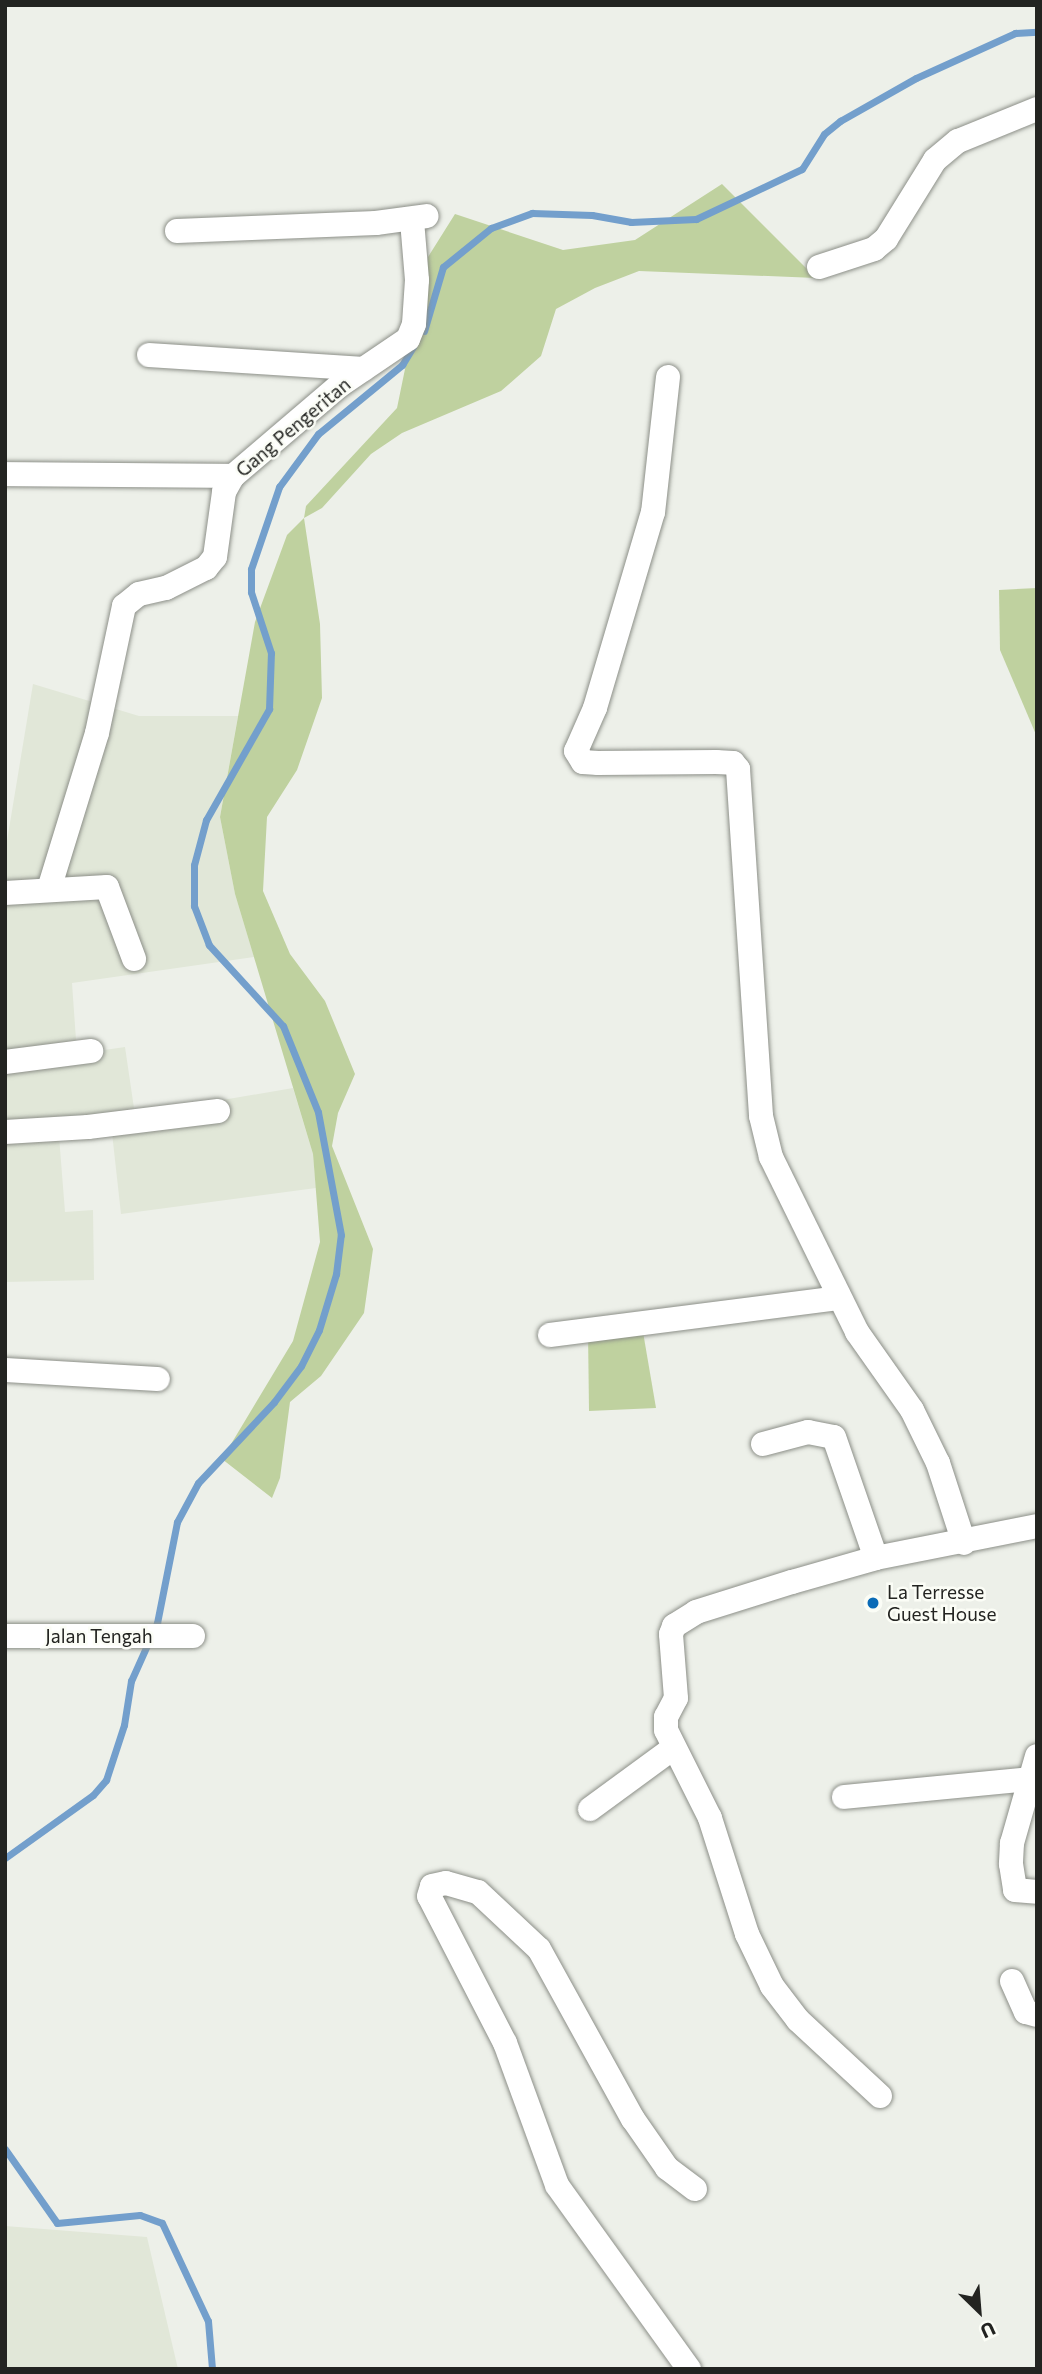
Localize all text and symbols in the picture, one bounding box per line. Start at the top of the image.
street label: Gang Pengeritan [231,372,355,482]
place label: La Terresse Guest House [887,1581,996,1625]
marker: La Terresse Guest House [865,1595,881,1611]
street label: Jalan Tengah [45,1625,153,1647]
north arrow [944,2276,1014,2346]
text: U [977,2317,999,2344]

